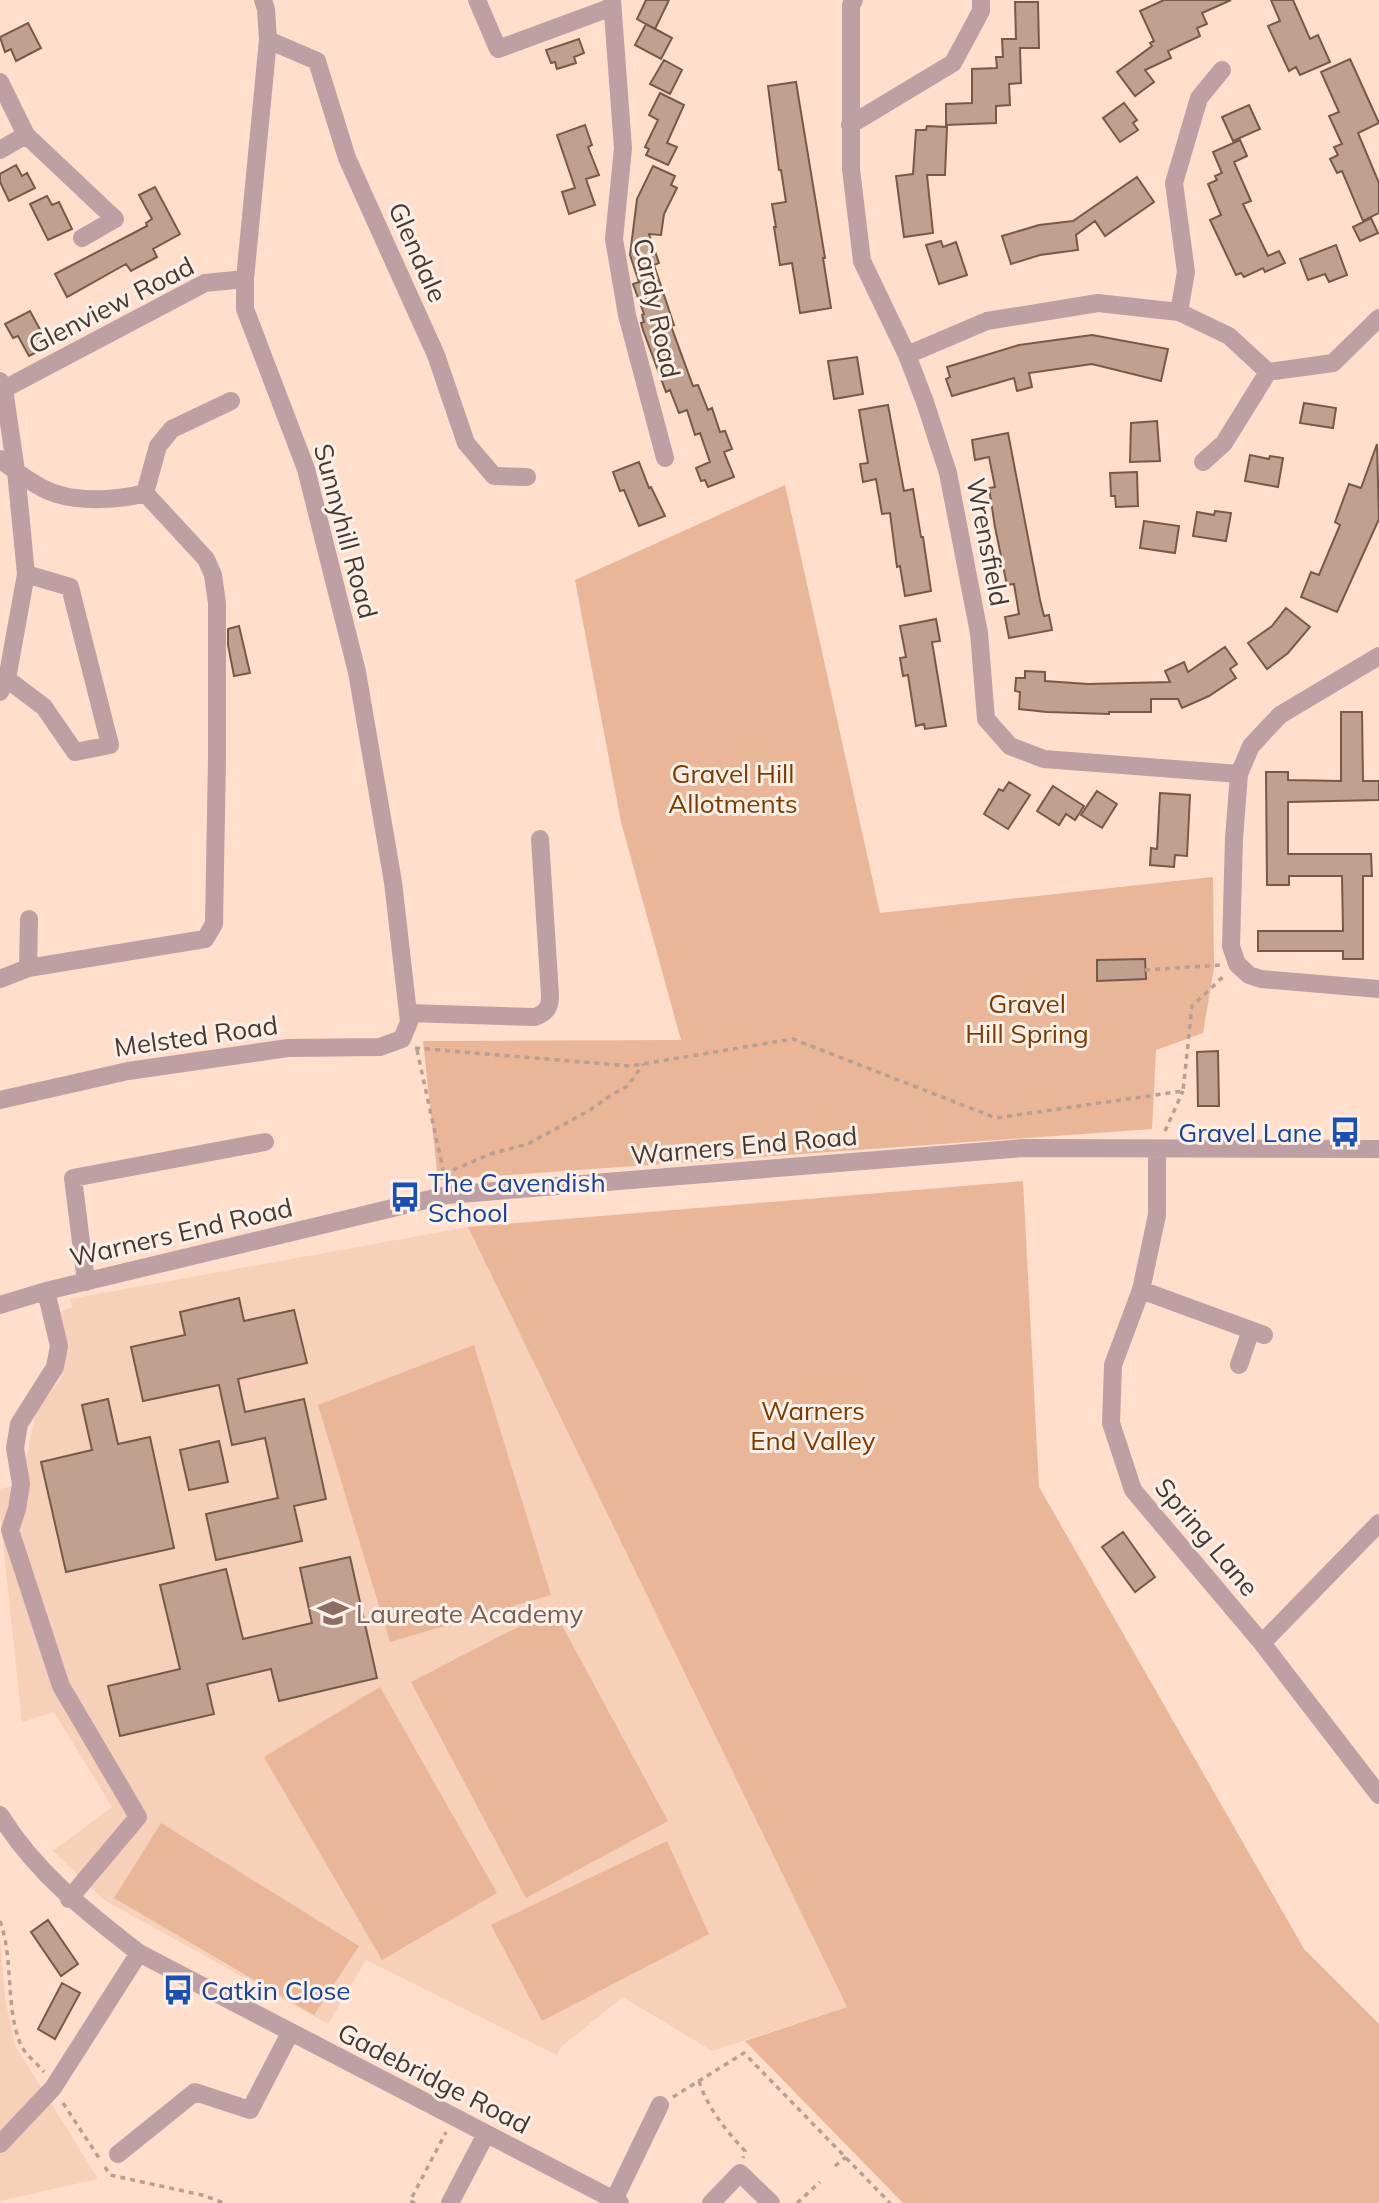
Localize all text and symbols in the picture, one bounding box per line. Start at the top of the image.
street label: Glendale [381,197,455,307]
street label: Cardy Road [626,235,688,381]
street label: Glenview Road [23,249,199,361]
street label: Sunnyhill Road [307,440,385,622]
street label: Wrensfield [959,475,1017,609]
park label: Gravel Hill Allotments [668,757,798,820]
park label: Gravel Hill Spring [965,987,1089,1050]
street label: Melsted Road [112,1008,280,1064]
bus stop icon: Gravel Lane [1328,1115,1362,1149]
place label: Gravel Lane [1178,1116,1322,1149]
street label: Warners End Road [629,1119,859,1171]
place label: The Cavendish School [428,1166,606,1229]
bus stop icon: The Cavendish School [388,1180,422,1214]
street label: Warners End Road [66,1190,296,1274]
park label: Warners End Valley [750,1394,876,1457]
street label: Spring Lane [1148,1471,1266,1603]
school or university icon: Laureate Academy [316,1596,350,1630]
place label: Laureate Academy [356,1597,583,1630]
bus stop icon: Catkin Close [161,1973,195,2007]
place label: Catkin Close [201,1974,351,2007]
street label: Gadebridge Road [332,2015,536,2141]

